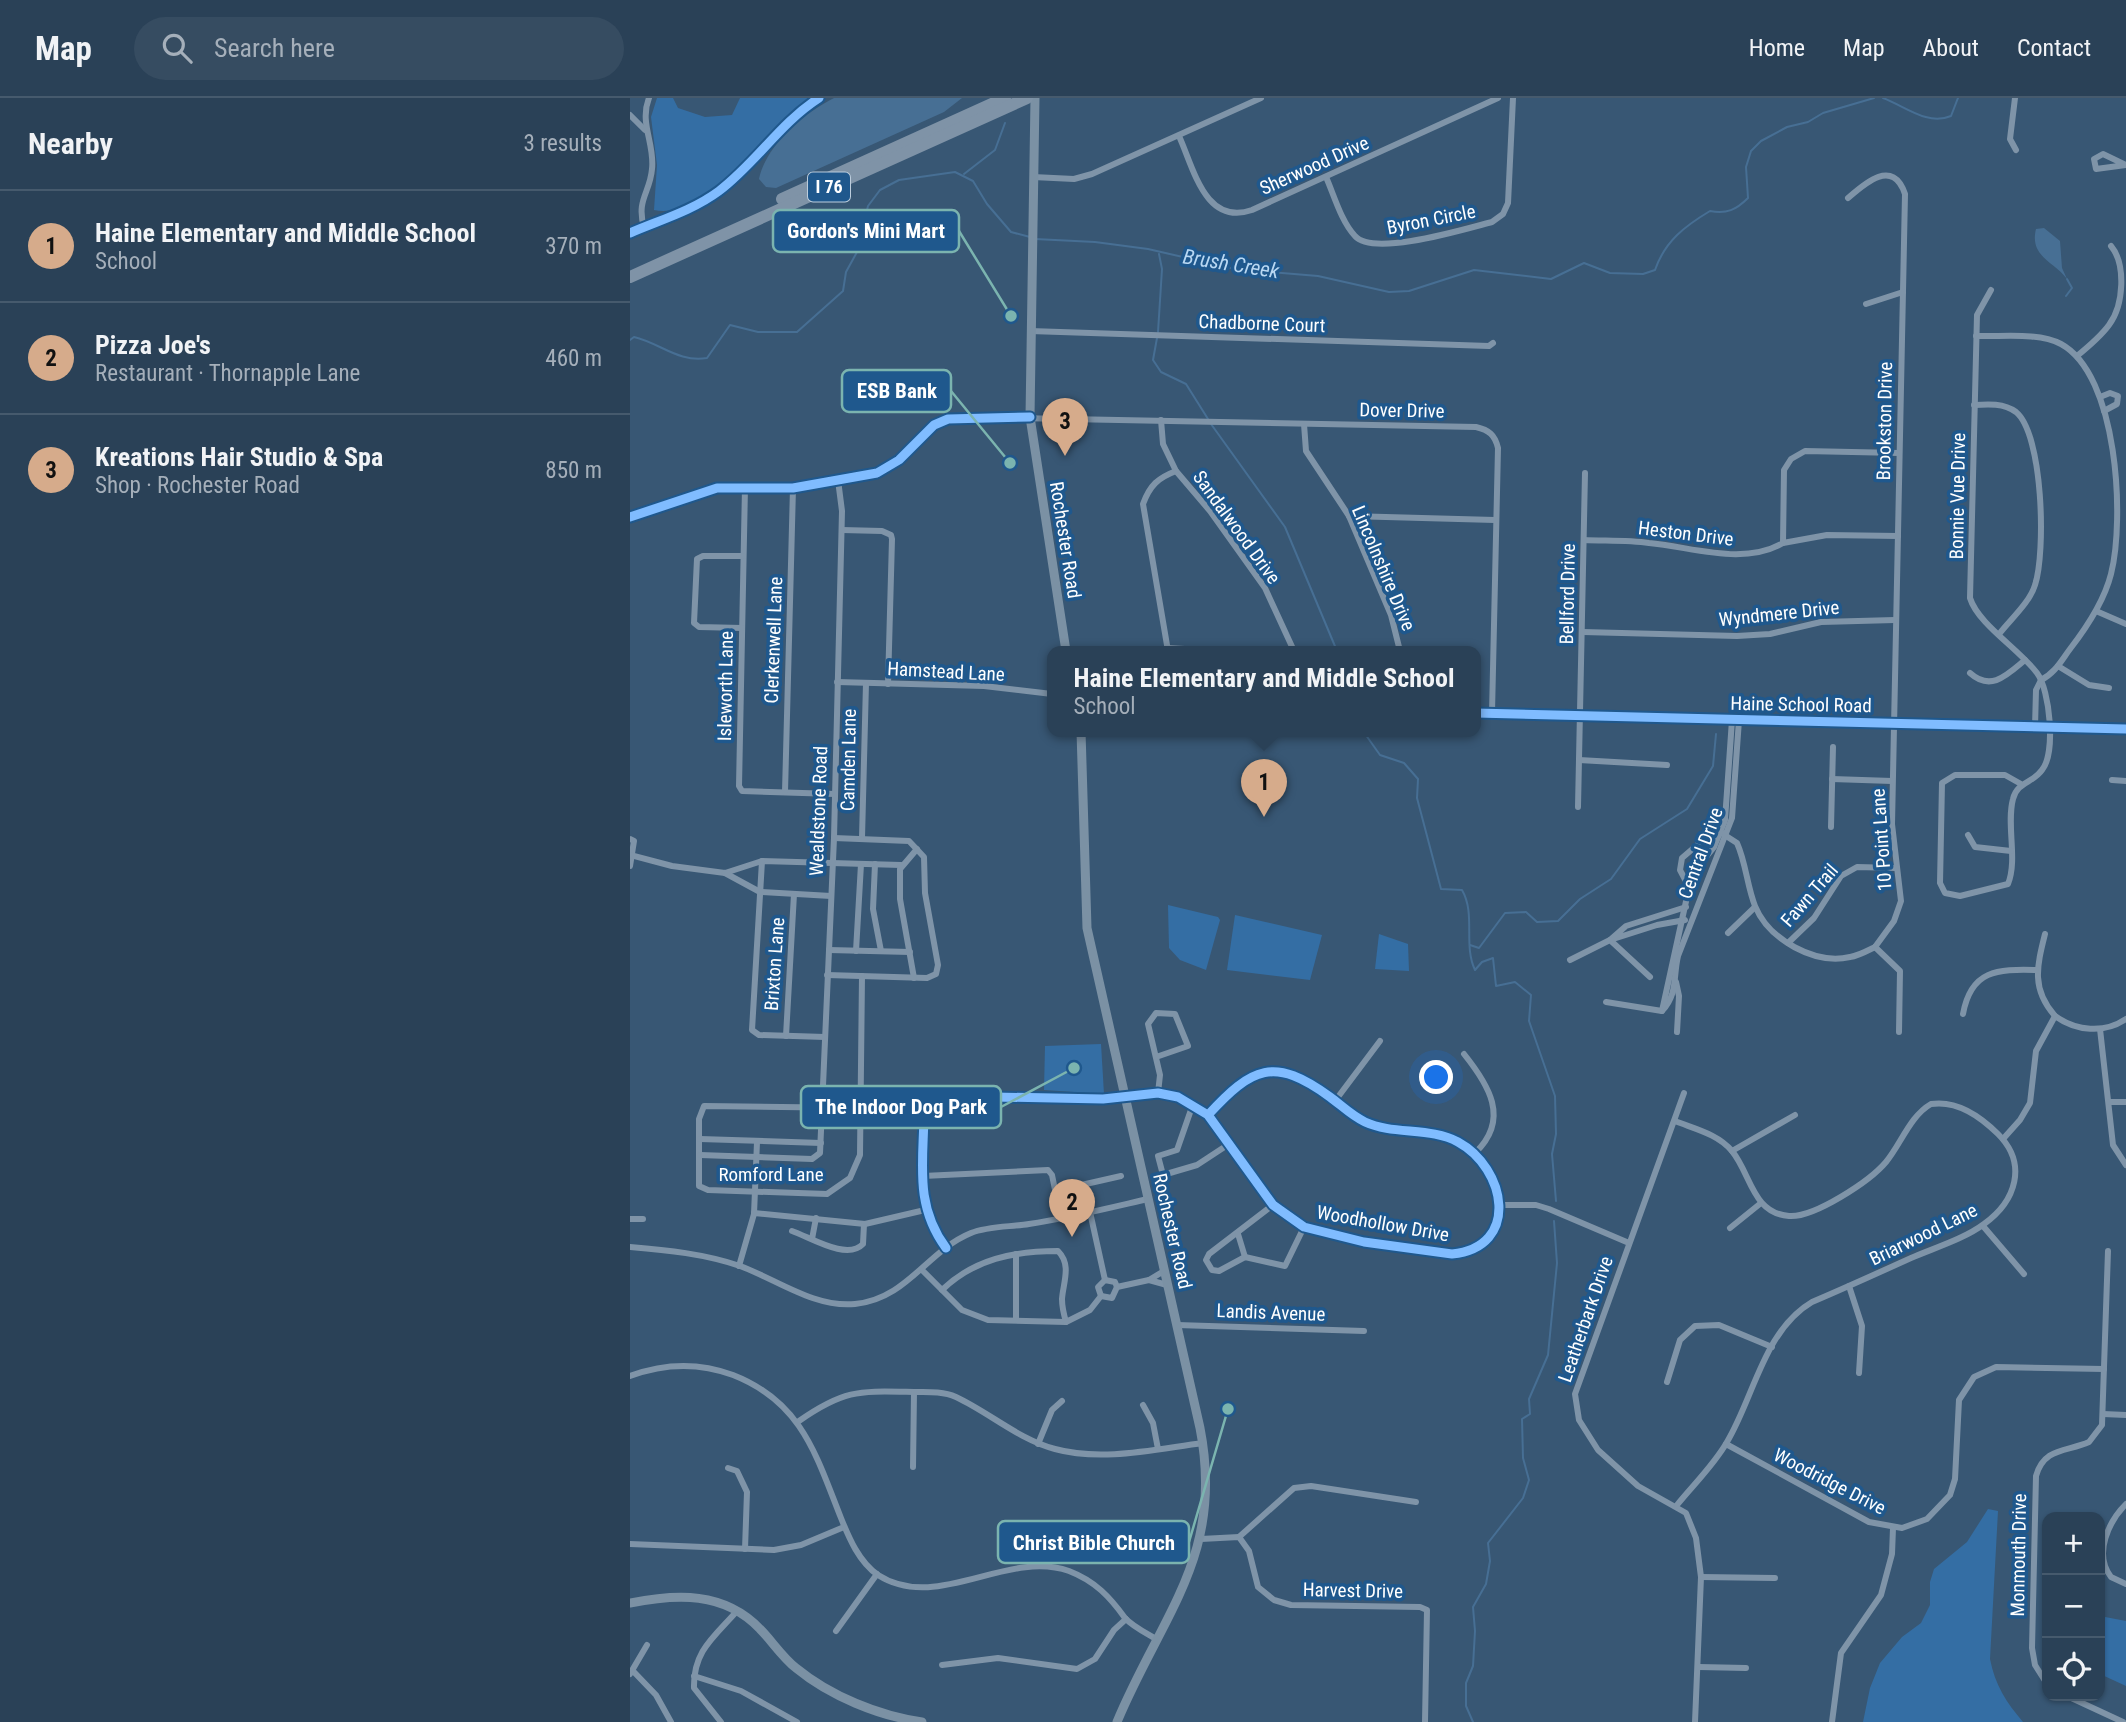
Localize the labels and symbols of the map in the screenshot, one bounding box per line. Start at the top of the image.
street label: Sherwood Drive [1256,131,1372,200]
road number: I 76 [808,172,850,202]
street label: Byron Circle [1385,200,1477,239]
callout: Gordon's Mini Mart [773,210,959,252]
text: Gordon's Mini Mart [787,219,945,243]
water label: Brush Creek [1181,245,1282,284]
street label: Chadborne Court [1198,310,1326,337]
street label: Brookston Drive [1872,361,1897,481]
callout: ESB Bank [842,370,951,412]
text: ESB Bank [857,379,938,403]
pin: 3 [1042,398,1088,456]
street label: Dover Drive [1359,398,1445,423]
street label: Bonnie Vue Drive [1945,432,1970,560]
street label: Sandalwood Drive [1188,466,1285,588]
street label: Rochester Road [1045,480,1086,600]
street label: Lincolnshire Drive [1347,502,1420,634]
street label: Heston Drive [1637,516,1735,551]
street label: Bellford Drive [1555,543,1580,645]
street label: Clerkenwell Lane [760,576,787,704]
street label: Wyndmere Drive [1718,596,1841,631]
street label: Isleworth Lane [713,631,738,741]
street label: Hamstead Lane [887,657,1005,686]
street label: Haine School Road [1730,692,1872,717]
street label: Camden Lane [836,709,861,811]
street label: Wealdstone Road [805,746,832,877]
pin: 1 [1241,759,1287,817]
street label: 10 Point Lane [1866,788,1897,892]
street label: Central Drive [1673,804,1728,902]
street label: Fawn Trail [1776,859,1843,932]
street label: Brixton Lane [760,916,789,1012]
your location [1419,1060,1453,1094]
callout: The Indoor Dog Park [801,1086,1001,1128]
text: The Indoor Dog Park [815,1095,988,1119]
street label: Romford Lane [718,1163,824,1186]
street label: Rochester Road [1148,1171,1197,1291]
pin: 2 [1049,1179,1095,1237]
street label: Briarwood Lane [1866,1198,1981,1270]
street label: Woodhollow Drive [1315,1201,1451,1246]
street label: Leatherbark Drive [1553,1253,1618,1385]
street label: Landis Avenue [1216,1299,1326,1326]
street label: Woodridge Drive [1770,1443,1890,1520]
street label: Monmouth Drive [2006,1493,2031,1617]
callout: Christ Bible Church [998,1521,1189,1563]
text: Christ Bible Church [1013,1531,1175,1555]
street label: Harvest Drive [1303,1578,1403,1603]

